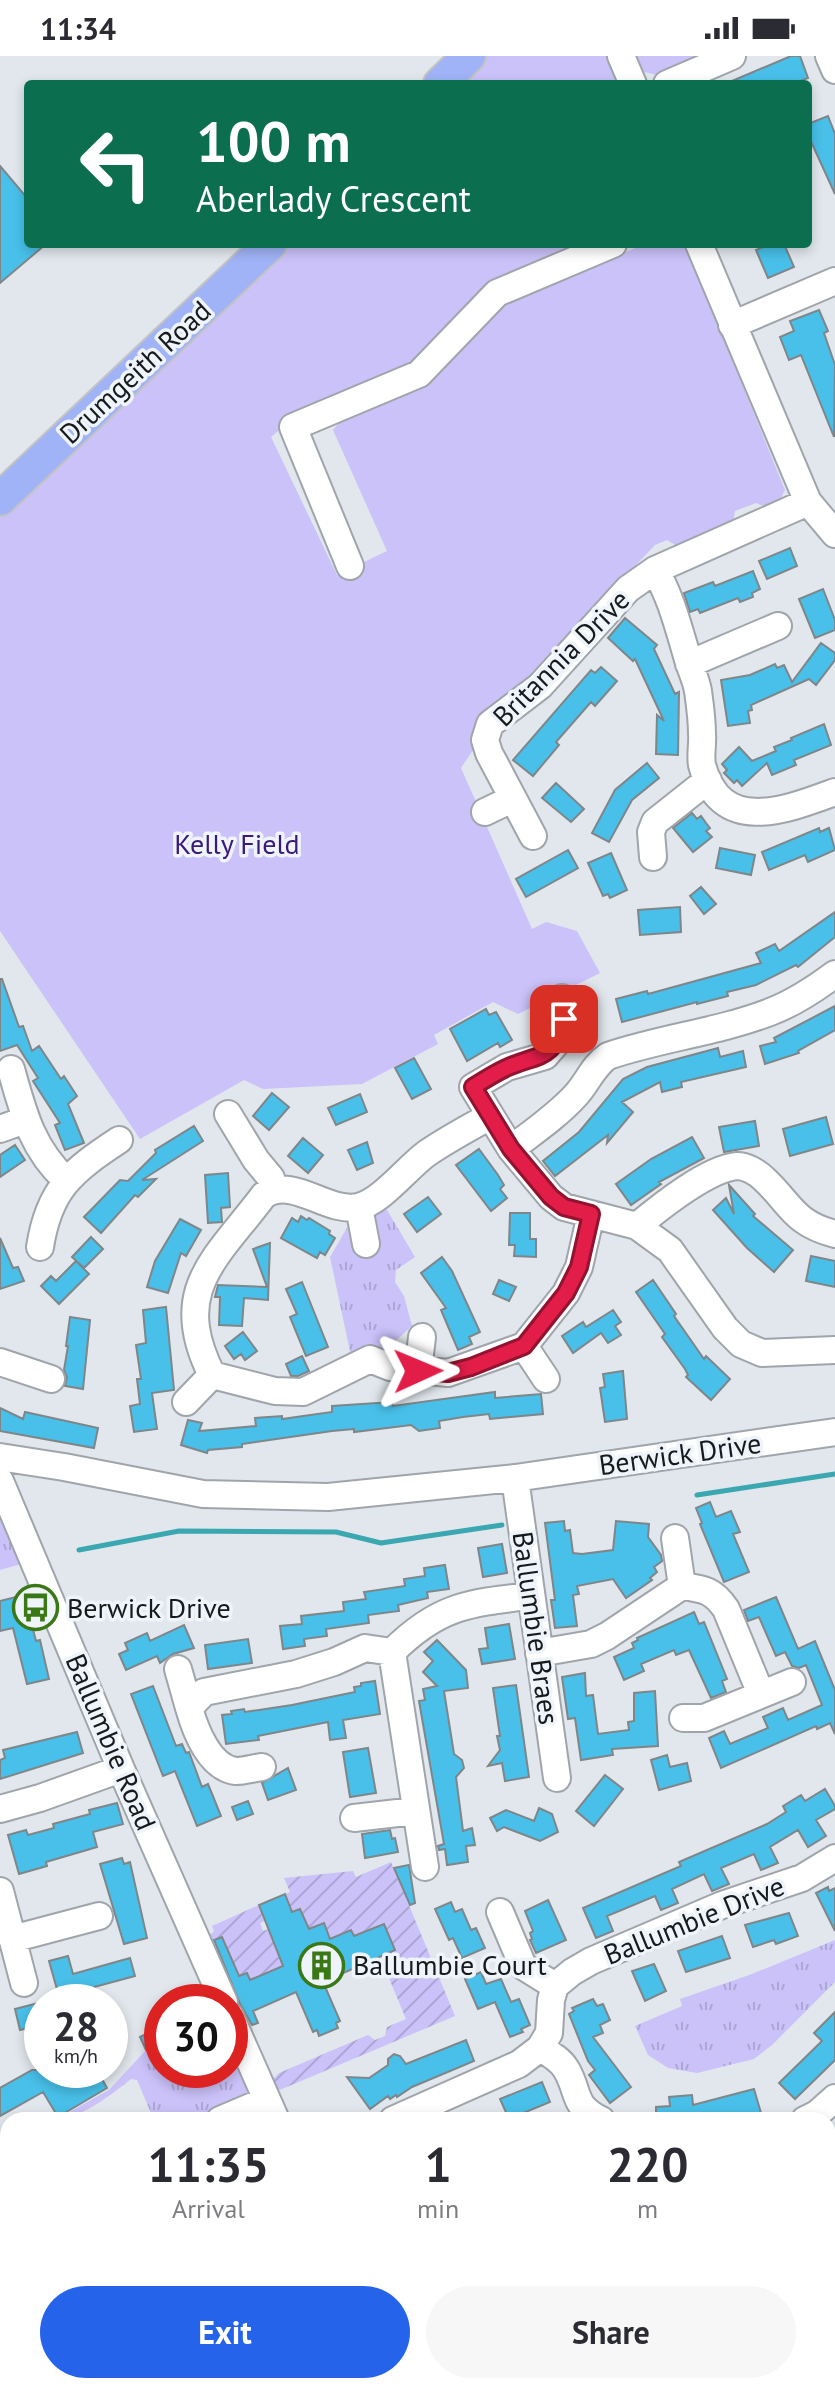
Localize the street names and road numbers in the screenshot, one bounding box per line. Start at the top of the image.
street label: Drumgeith Road [51,292,218,451]
street label: Britannia Drive [484,581,637,734]
street label: Berwick Drive [596,1424,764,1483]
street label: Ballumbie Braes [505,1529,568,1727]
street label: Ballumbie Road [58,1648,165,1836]
street label: Ballumbie Drive [598,1867,790,1973]

